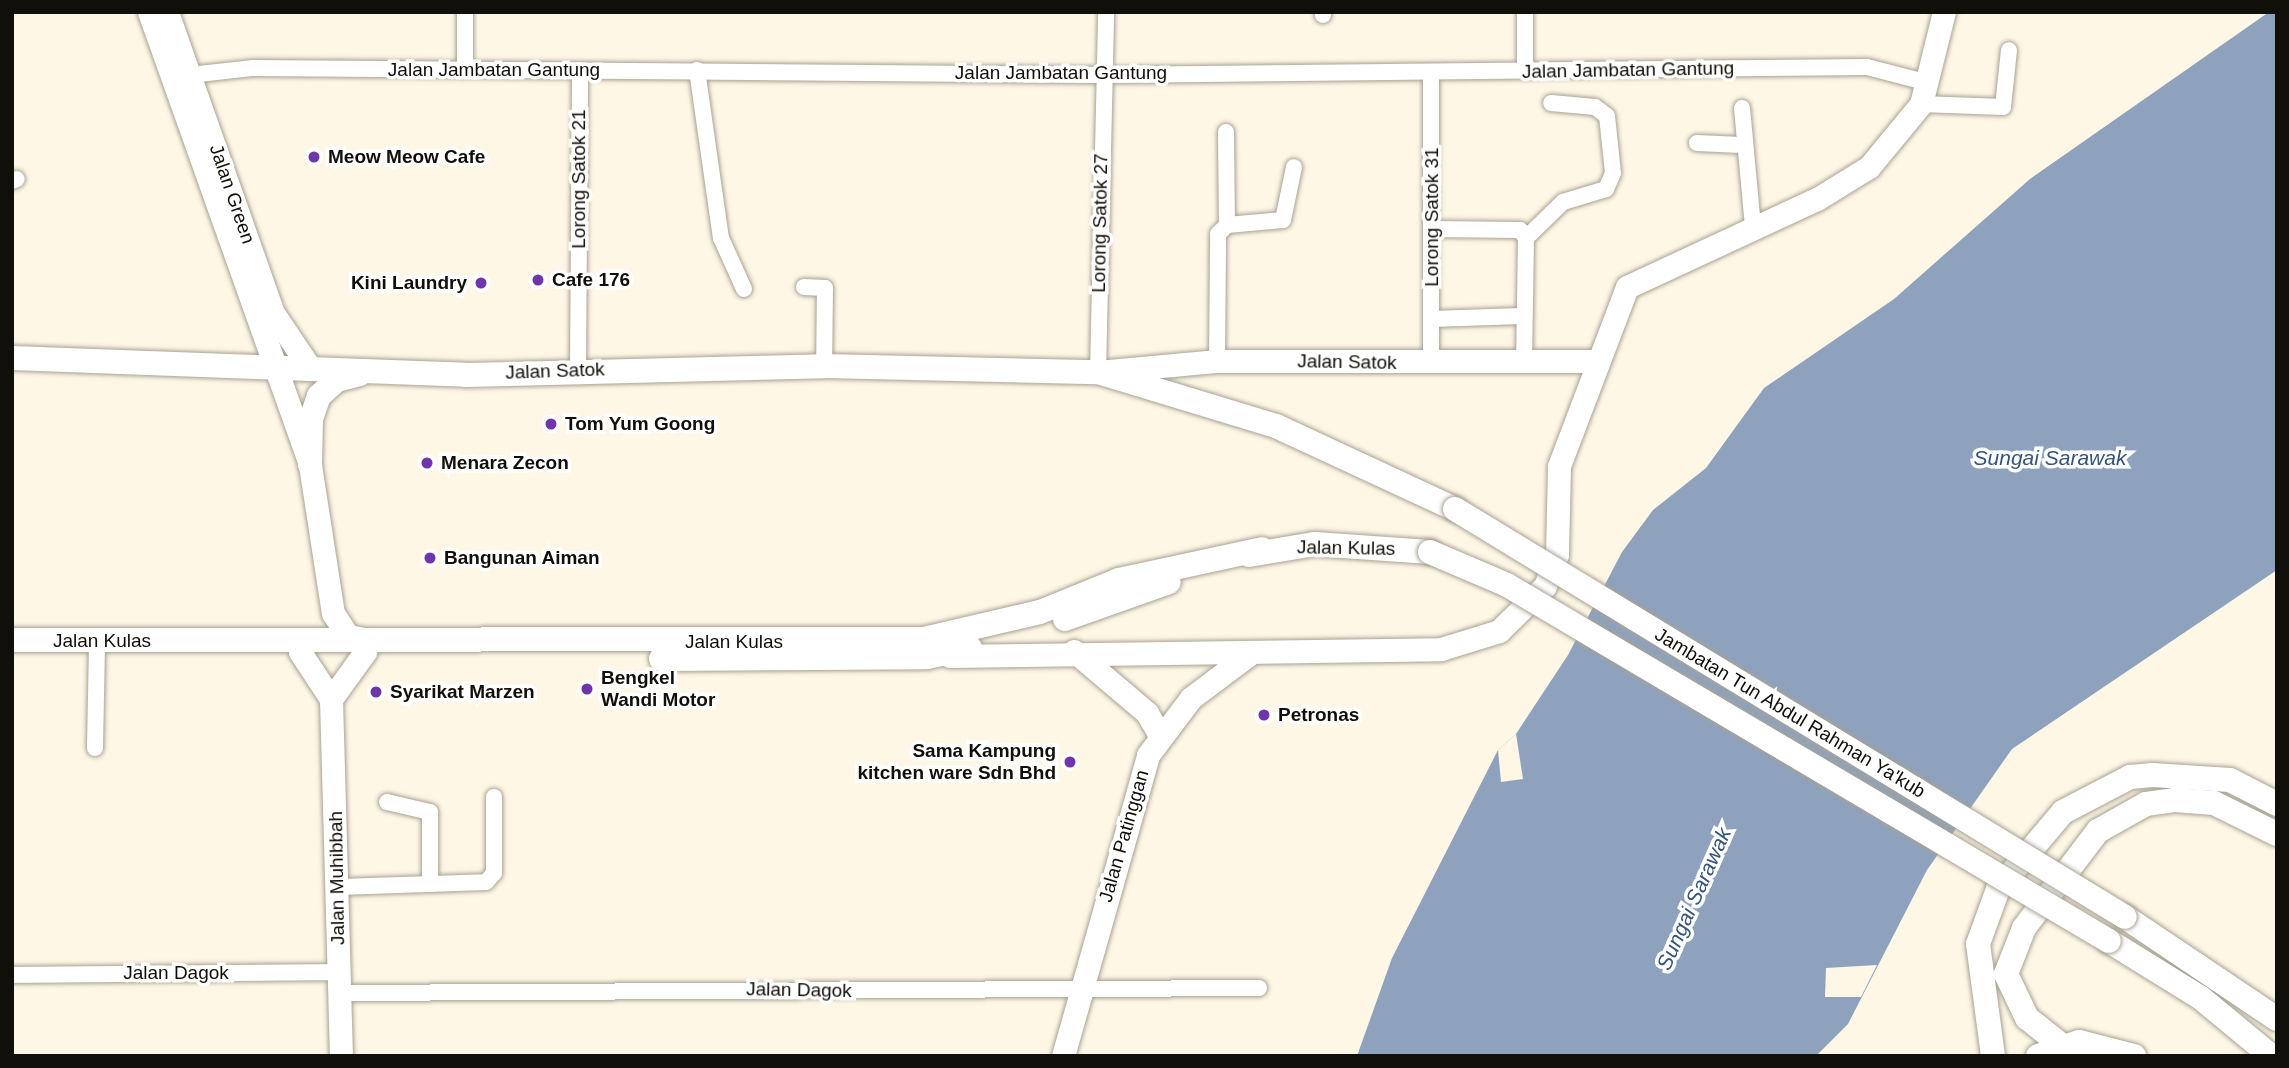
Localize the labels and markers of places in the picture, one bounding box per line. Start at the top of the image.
place label: Meow Meow Cafe [328,146,485,168]
marker: Meow Meow Cafe [306,149,322,165]
place label: Cafe 176 [552,269,630,291]
place label: Kini Laundry [351,272,467,294]
marker: Cafe 176 [530,272,546,288]
marker: Kini Laundry [473,275,489,291]
place label: Tom Yum Goong [565,413,716,435]
marker: Tom Yum Goong [543,416,559,432]
place label: Menara Zecon [441,452,569,474]
marker: Menara Zecon [419,455,435,471]
place label: Bangunan Aiman [444,547,600,569]
marker: Bangunan Aiman [422,550,438,566]
place label: Bengkel Wandi Motor [601,667,715,711]
place label: Syarikat Marzen [390,681,535,703]
marker: Bengkel Wandi Motor [579,681,595,697]
marker: Syarikat Marzen [368,684,384,700]
place label: Petronas [1278,704,1359,726]
marker: Petronas [1256,707,1272,723]
place label: Sama Kampung kitchen ware Sdn Bhd [858,740,1056,784]
marker: Sama Kampung kitchen ware Sdn Bhd [1062,754,1078,770]

